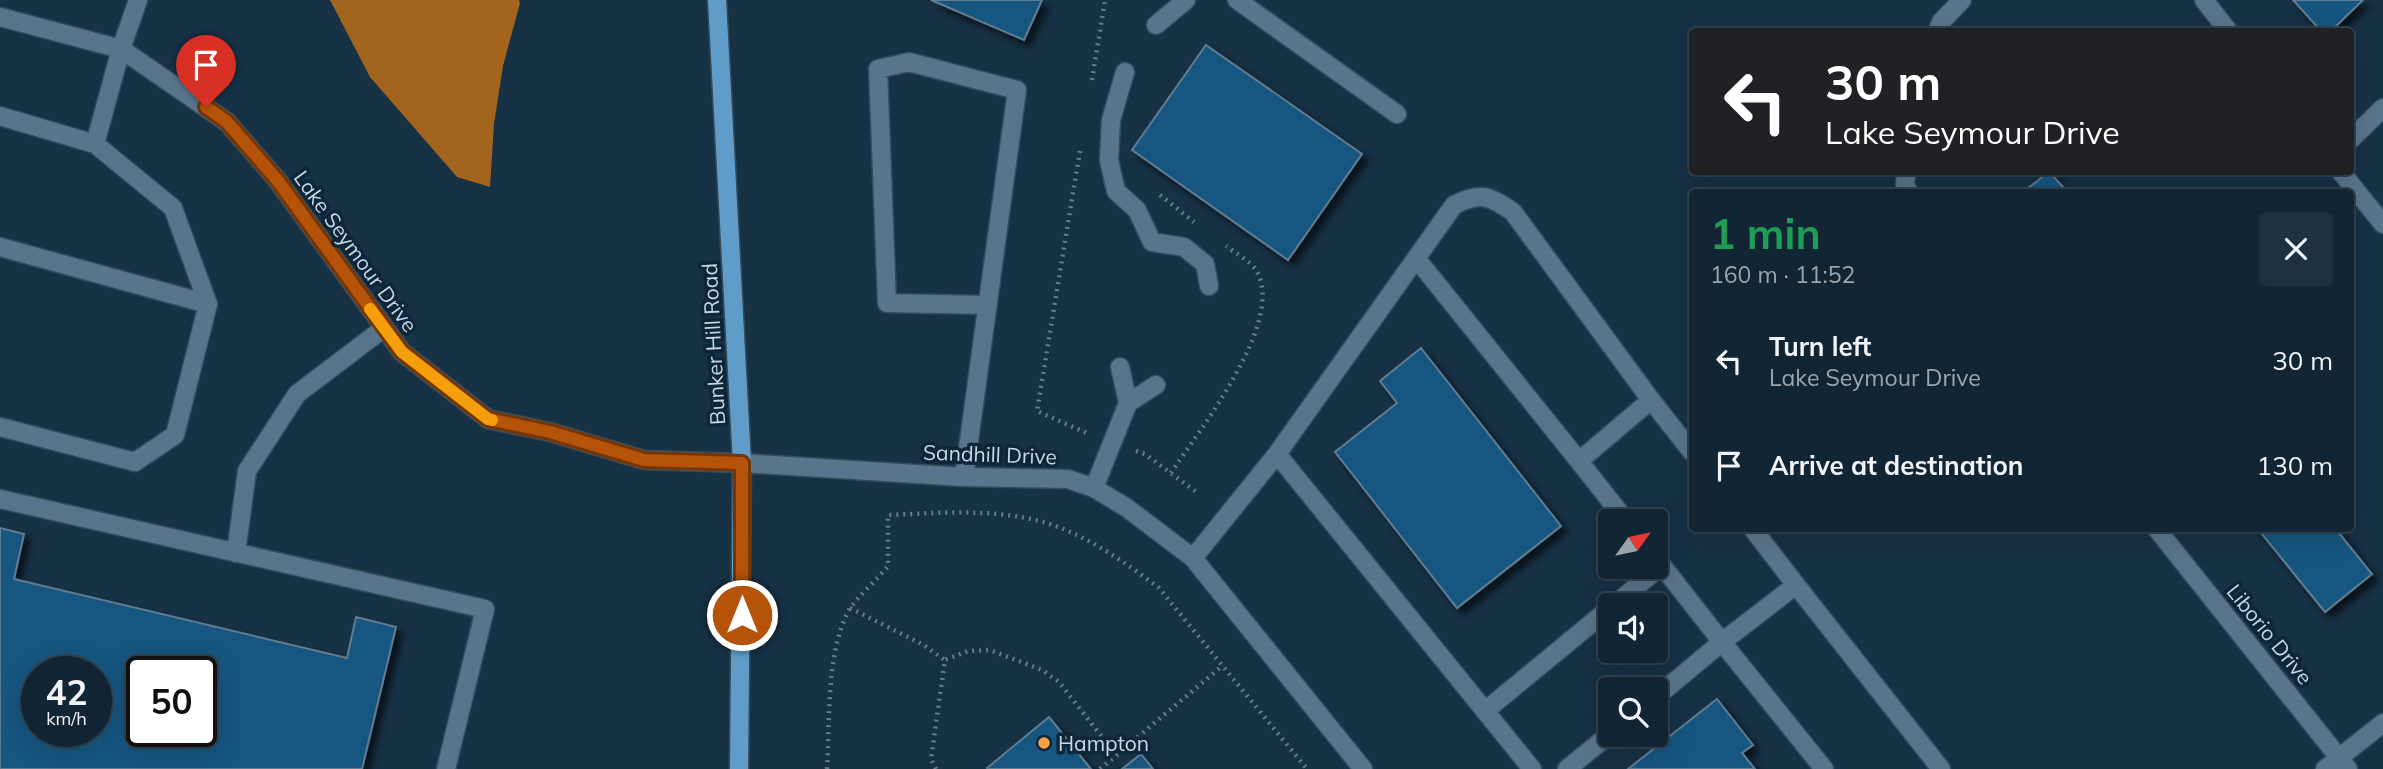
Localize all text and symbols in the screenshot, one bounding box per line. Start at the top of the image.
pin [176,35,236,107]
icon: arrive [187,46,225,84]
text: 30 m [1825,51,1941,112]
icon: left [1710,56,1801,147]
text: Lake Seymour Drive [1825,112,2120,152]
street label: Lake Seymour Drive [289,165,423,337]
text: 1 min [1710,207,1821,260]
button: close [2259,212,2333,286]
text: 160 m · 11:52 [1710,260,1855,289]
street label: Bunker Hill Road [696,263,730,425]
text: Turn left [1769,330,1871,363]
icon: left [1710,342,1748,380]
text: 30 m [2272,344,2333,377]
text: Lake Seymour Drive [1769,363,1981,392]
street label: Sandhill Drive [923,439,1057,469]
icon: arrive [1710,447,1748,485]
text: Arrive at destination [1769,449,2024,482]
text: 130 m [2257,449,2333,482]
north arrow [1598,509,1668,579]
map controls [1598,509,1668,747]
position arrow [705,578,779,652]
street label: Liborio Drive [2222,578,2318,690]
button: sound [1598,593,1668,663]
speed limit sign: 50 [126,656,217,747]
text: 42 [45,670,88,714]
button: search [1598,677,1668,747]
text: km/h [46,707,87,730]
place label: Hampton [1058,730,1149,756]
marker: Hampton [1036,735,1052,751]

